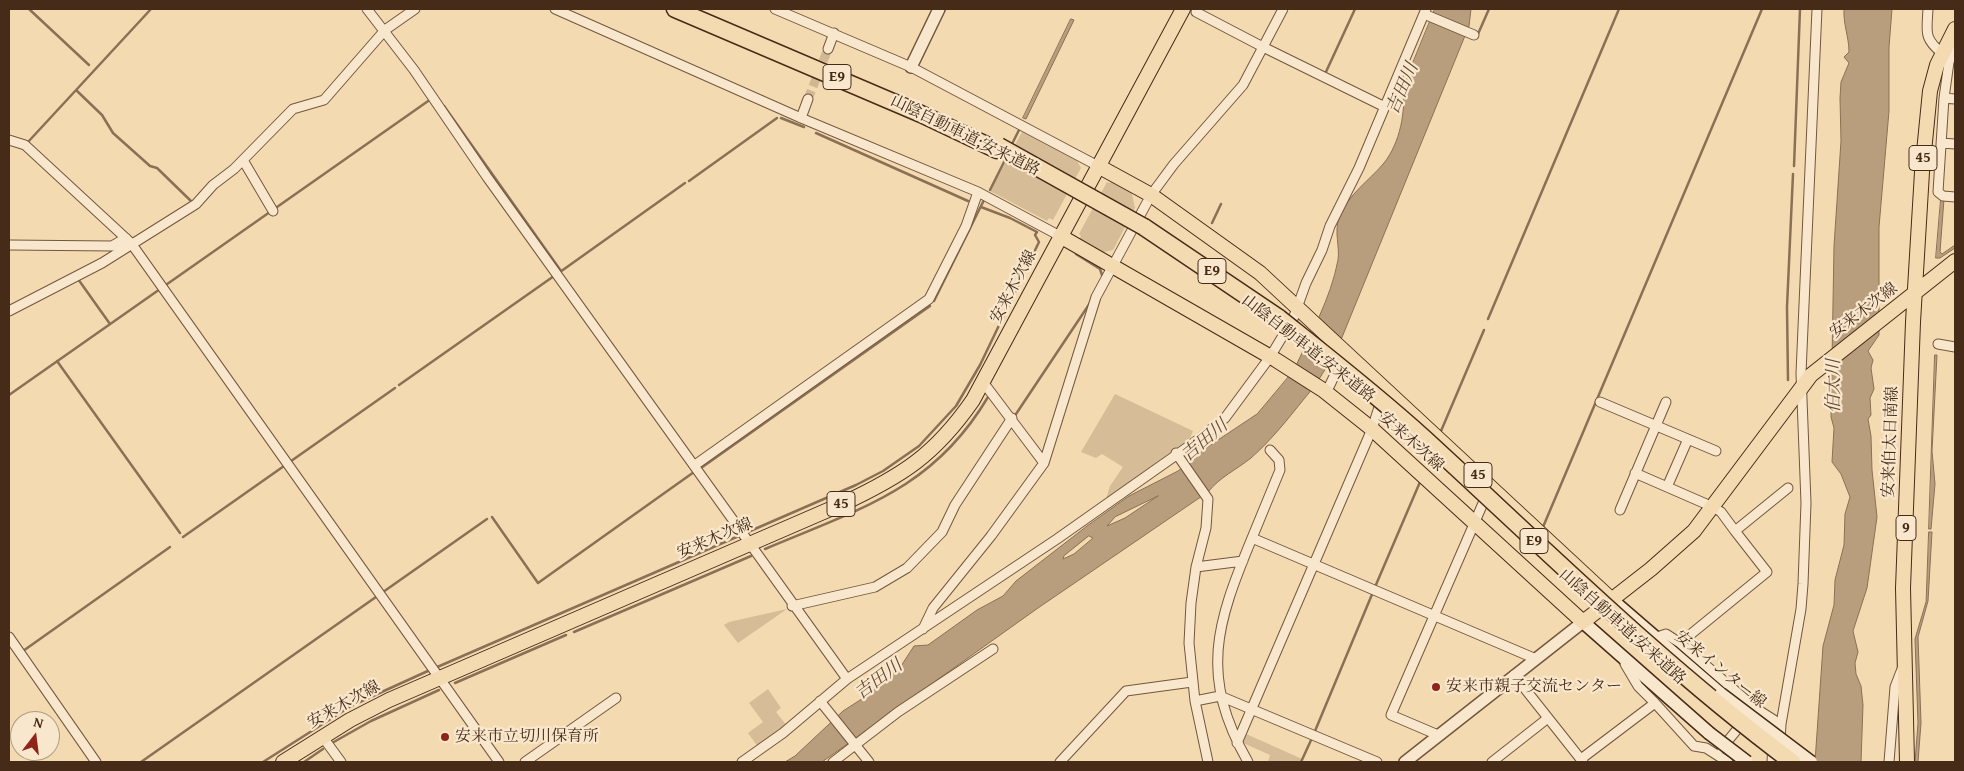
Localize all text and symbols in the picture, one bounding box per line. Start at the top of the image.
water label: 吉田川 [1383,60,1423,118]
road number: E9 [823,64,851,90]
street label: 山陰自動車道;安来道路 [887,91,1043,181]
road number: 45 [1909,146,1937,170]
street label: 安来木次線 [987,247,1041,327]
road number: E9 [1198,258,1226,284]
street label: 安来木次線 [1826,279,1902,343]
street label: 山陰自動車道;安来道路 [1238,291,1378,407]
water label: 伯太川 [1823,359,1845,413]
street label: 安来伯太日南線 [1879,386,1903,498]
street label: 安来木次線 [1375,408,1447,476]
water label: 吉田川 [1177,415,1233,467]
road number: 45 [1464,462,1492,488]
road number: 45 [827,492,855,516]
street label: 安来木次線 [674,515,756,563]
road number: 9 [1896,516,1916,540]
road number: E9 [1520,528,1548,554]
street label: 山陰自動車道;安来道路 [1555,565,1689,689]
street label: 安来インター線 [1670,627,1770,713]
water label: 吉田川 [851,655,907,705]
street label: 安来木次線 [304,677,384,733]
place label: 安来市親子交流センター [1446,677,1622,697]
marker: 安来市親子交流センター [1430,681,1442,693]
north arrow [10,711,60,761]
text: N [32,712,46,733]
place label: 安来市立切川保育所 [455,727,599,747]
marker: 安来市立切川保育所 [439,731,451,743]

